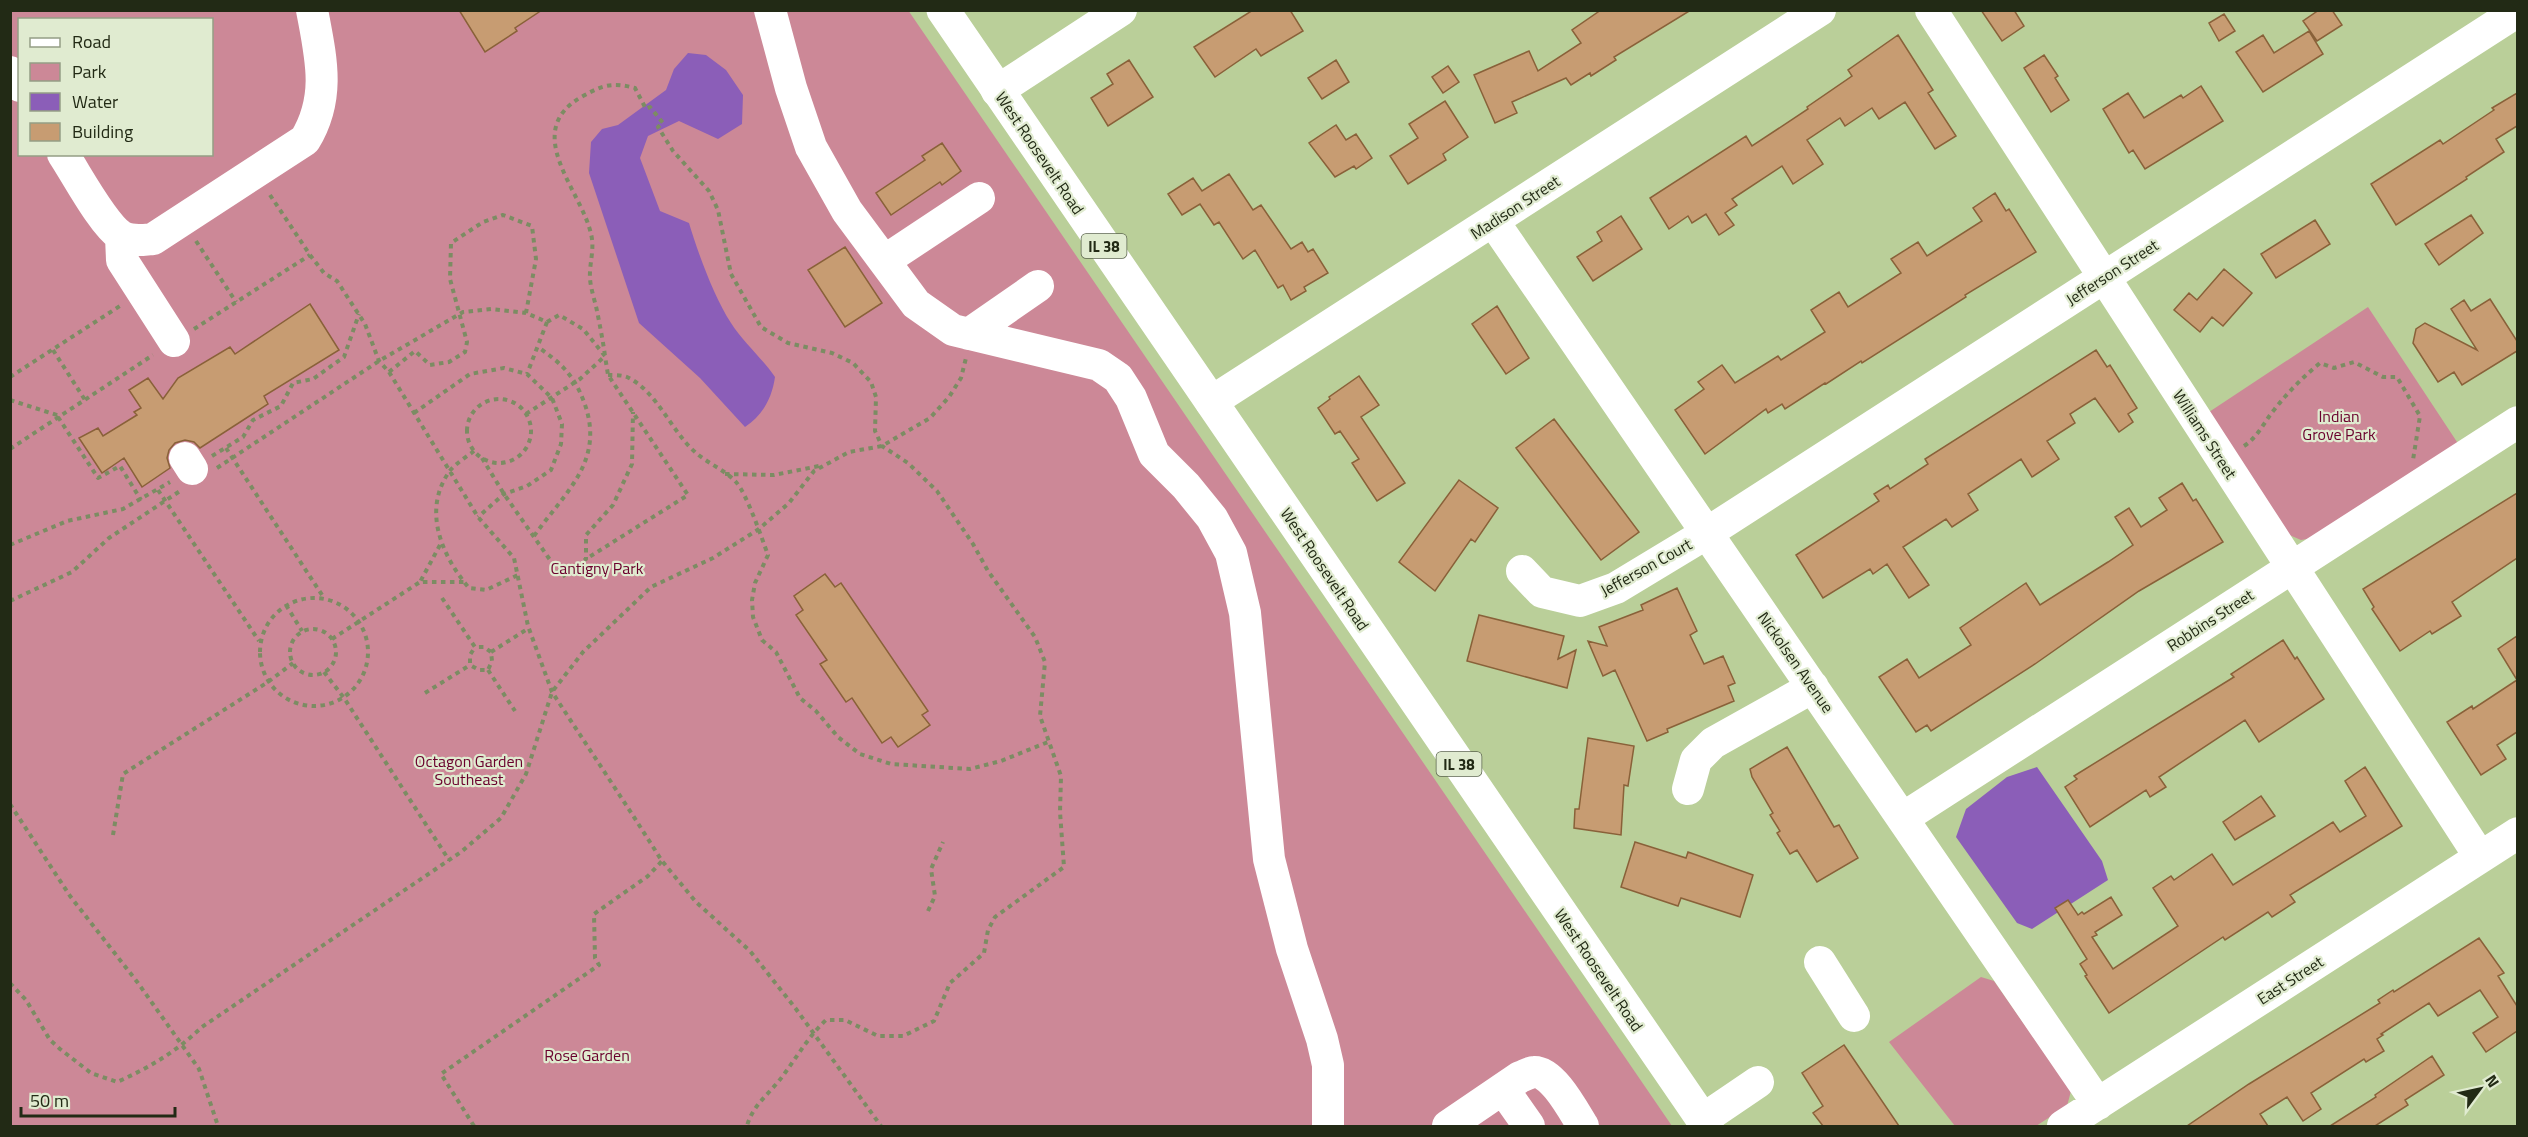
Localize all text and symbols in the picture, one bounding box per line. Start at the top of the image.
legend [18,18,213,156]
text: Road [72,28,111,55]
text: Park [72,58,107,85]
street label: West Roosevelt Road [990,87,1090,219]
text: Water [72,88,118,115]
text: Building [72,118,133,145]
street label: Madison Street [1465,169,1565,245]
street label: Jefferson Street [2061,233,2163,311]
road number: IL 38 [1082,234,1126,258]
street label: Williams Street [2167,385,2243,484]
park label: Indian Grove Park [2302,404,2376,446]
street label: West Roosevelt Road [1275,503,1375,635]
street label: Jefferson Court [1596,532,1696,602]
park label: Cantigny Park [551,556,644,580]
street label: Robbins Street [2162,583,2258,657]
street label: Nickolsen Avenue [1752,607,1840,717]
park label: Octagon Garden Southeast [415,749,523,791]
road number: IL 38 [1436,752,1482,776]
street label: West Roosevelt Road [1549,904,1649,1036]
street label: East Street [2252,949,2328,1010]
park label: Rose Garden [544,1043,630,1067]
north arrow [2450,1059,2510,1119]
text: N [2479,1070,2506,1092]
scale bar [21,1080,176,1118]
text: 50 m [30,1087,69,1114]

